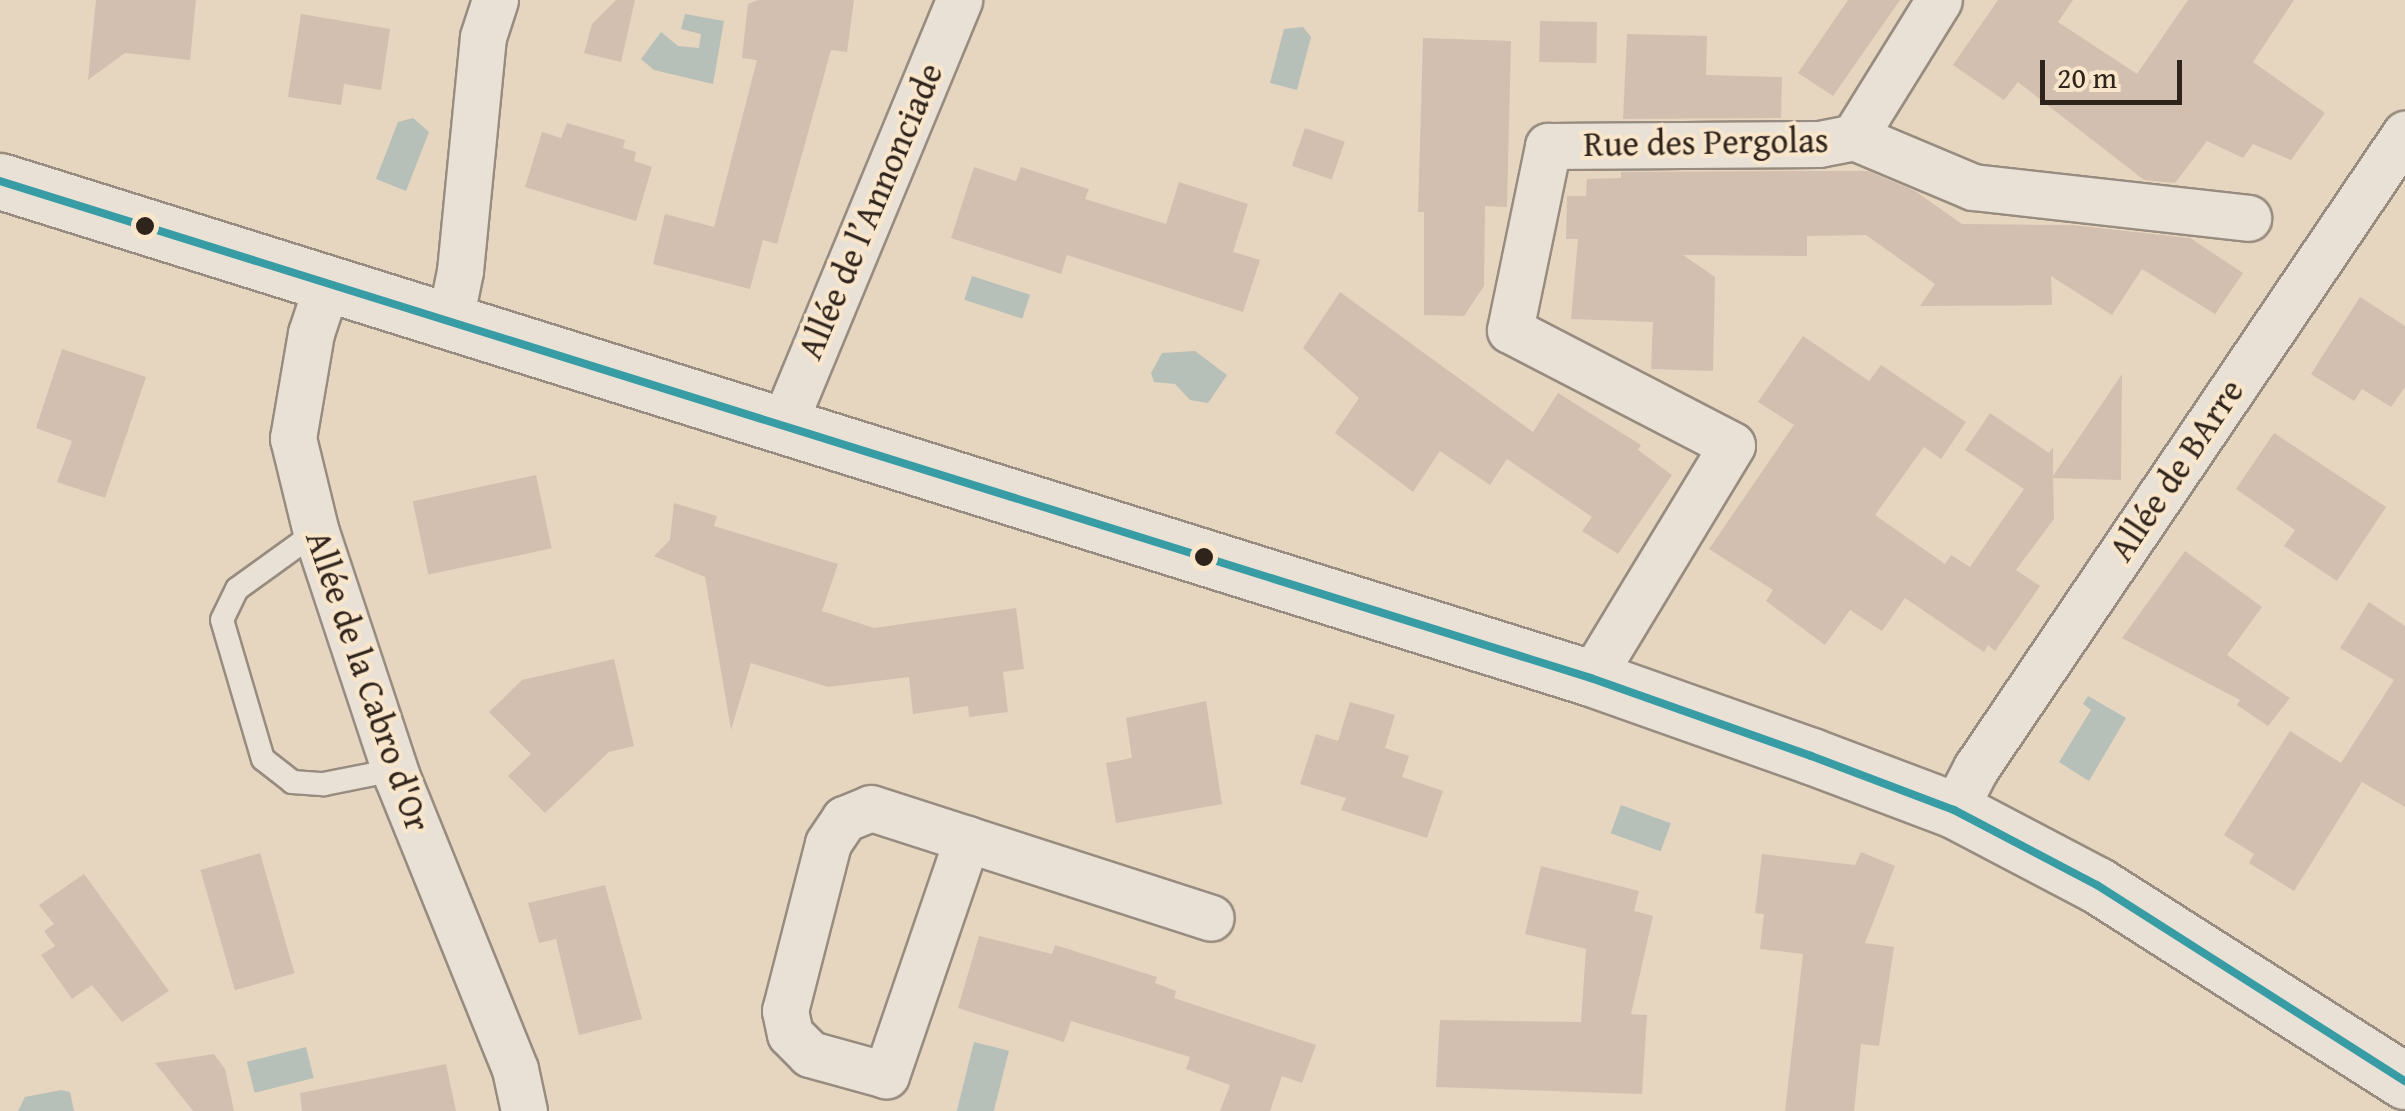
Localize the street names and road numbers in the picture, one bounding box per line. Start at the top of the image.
street label: Allée de l’Annonciade [789,57,951,365]
street label: Rue des Pergolas [1583,119,1829,165]
street label: Allée de BArre [2100,371,2252,569]
street label: Allée de la Cabro d'Or [297,525,439,837]

